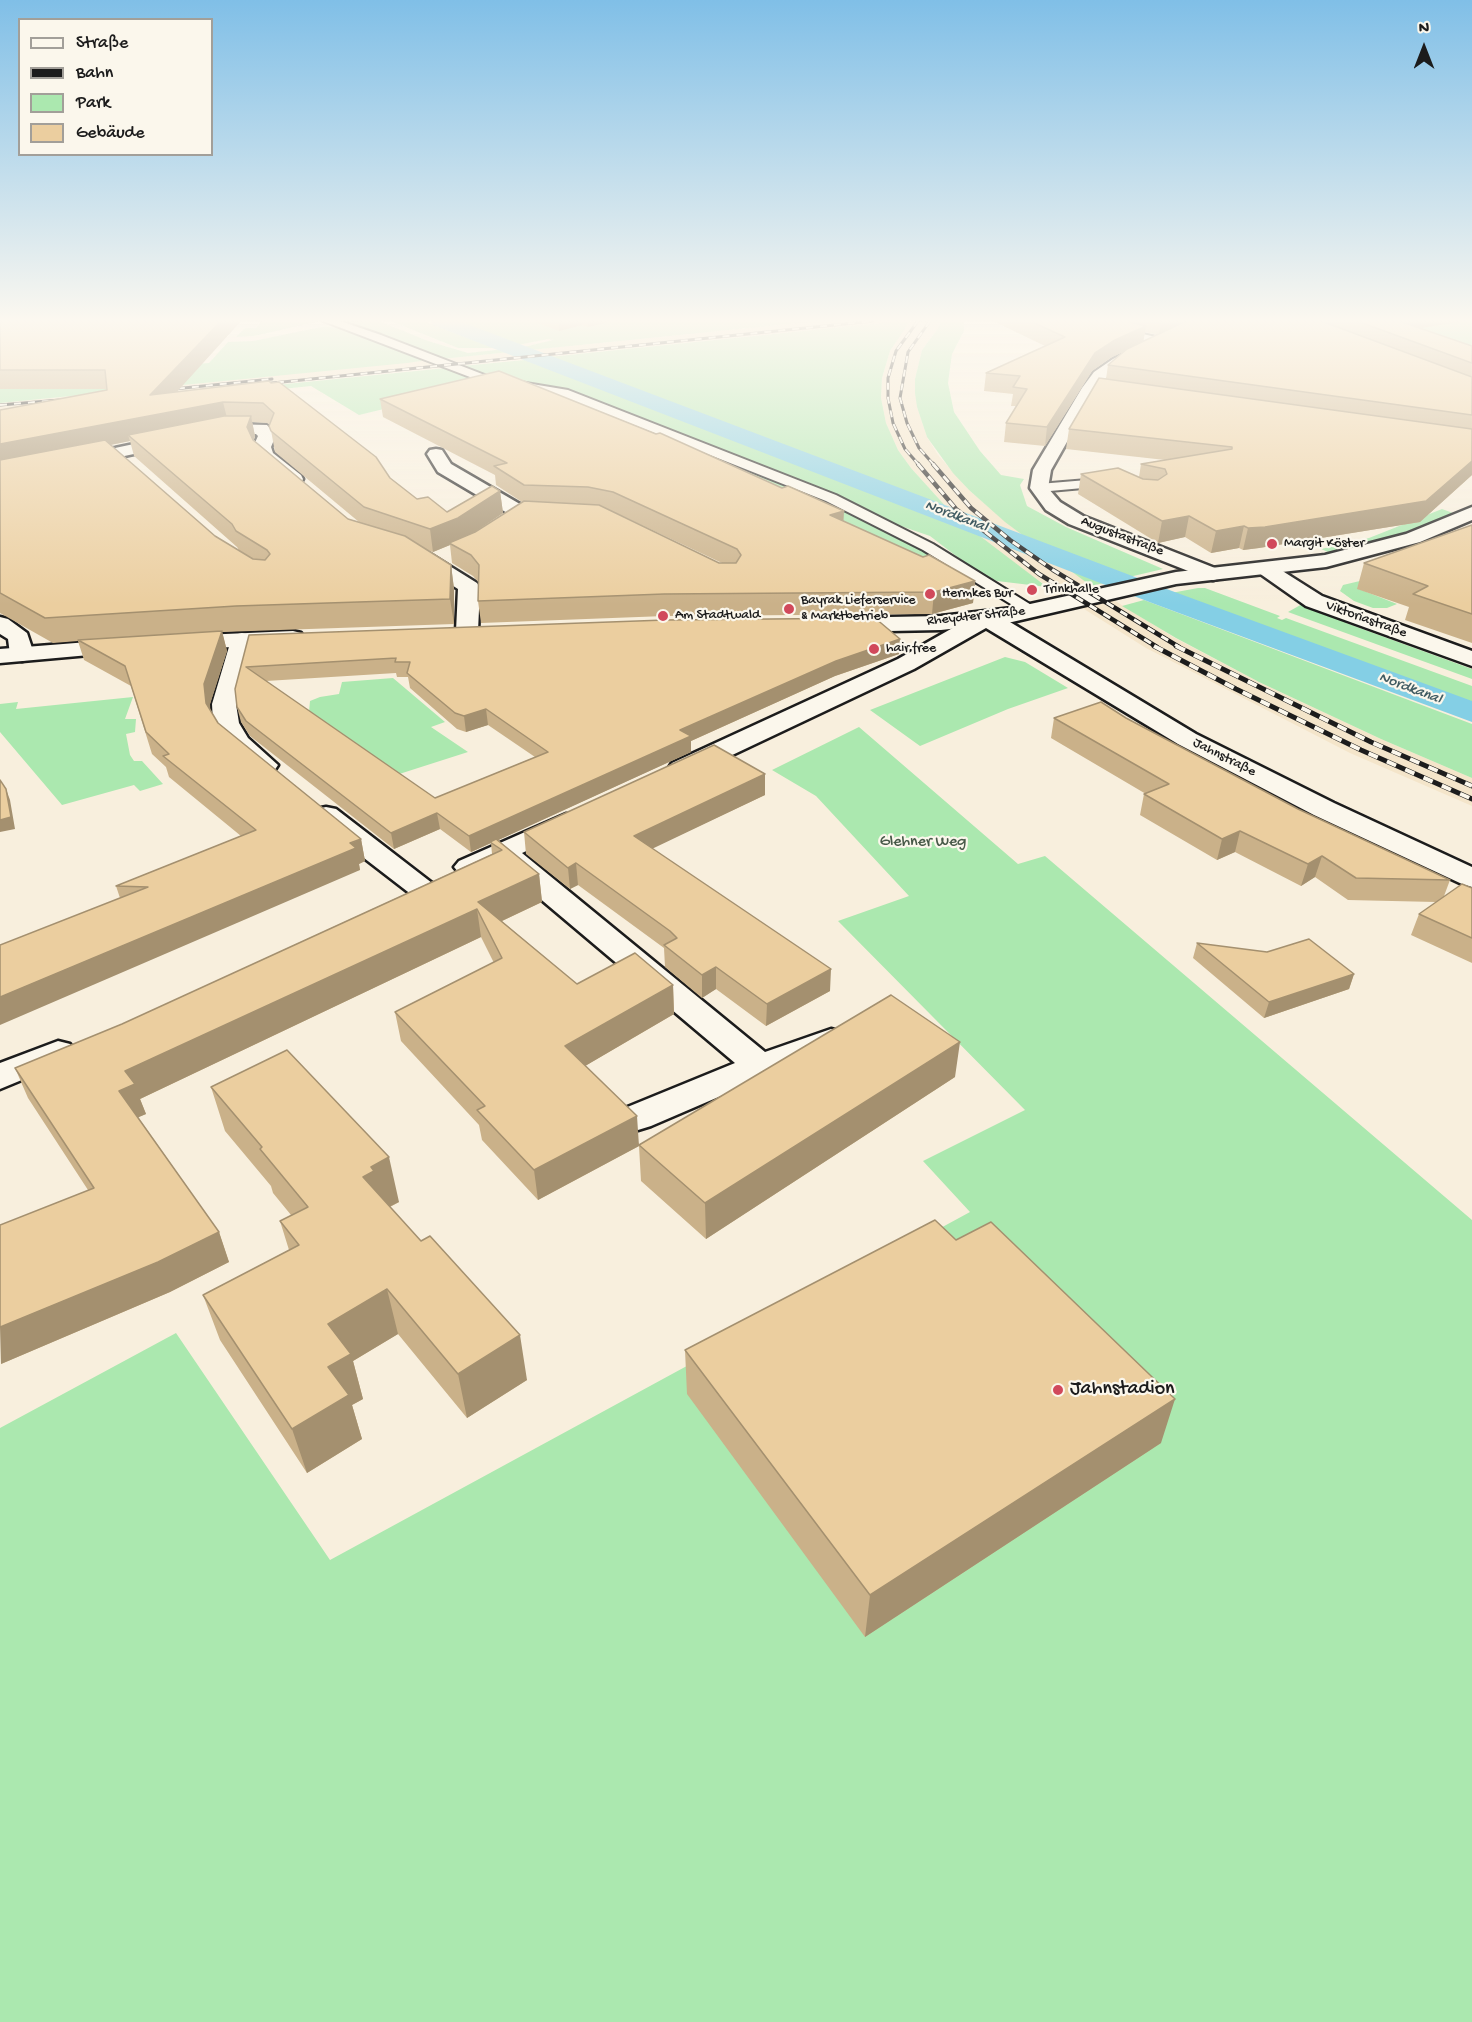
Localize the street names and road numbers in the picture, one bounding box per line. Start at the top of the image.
street label: Augustastraße [1078,514,1166,560]
street label: Viktoriastraße [1323,598,1409,642]
street label: Rheydter Straße [926,603,1026,631]
street label: Jahnstraße [1190,735,1258,781]

